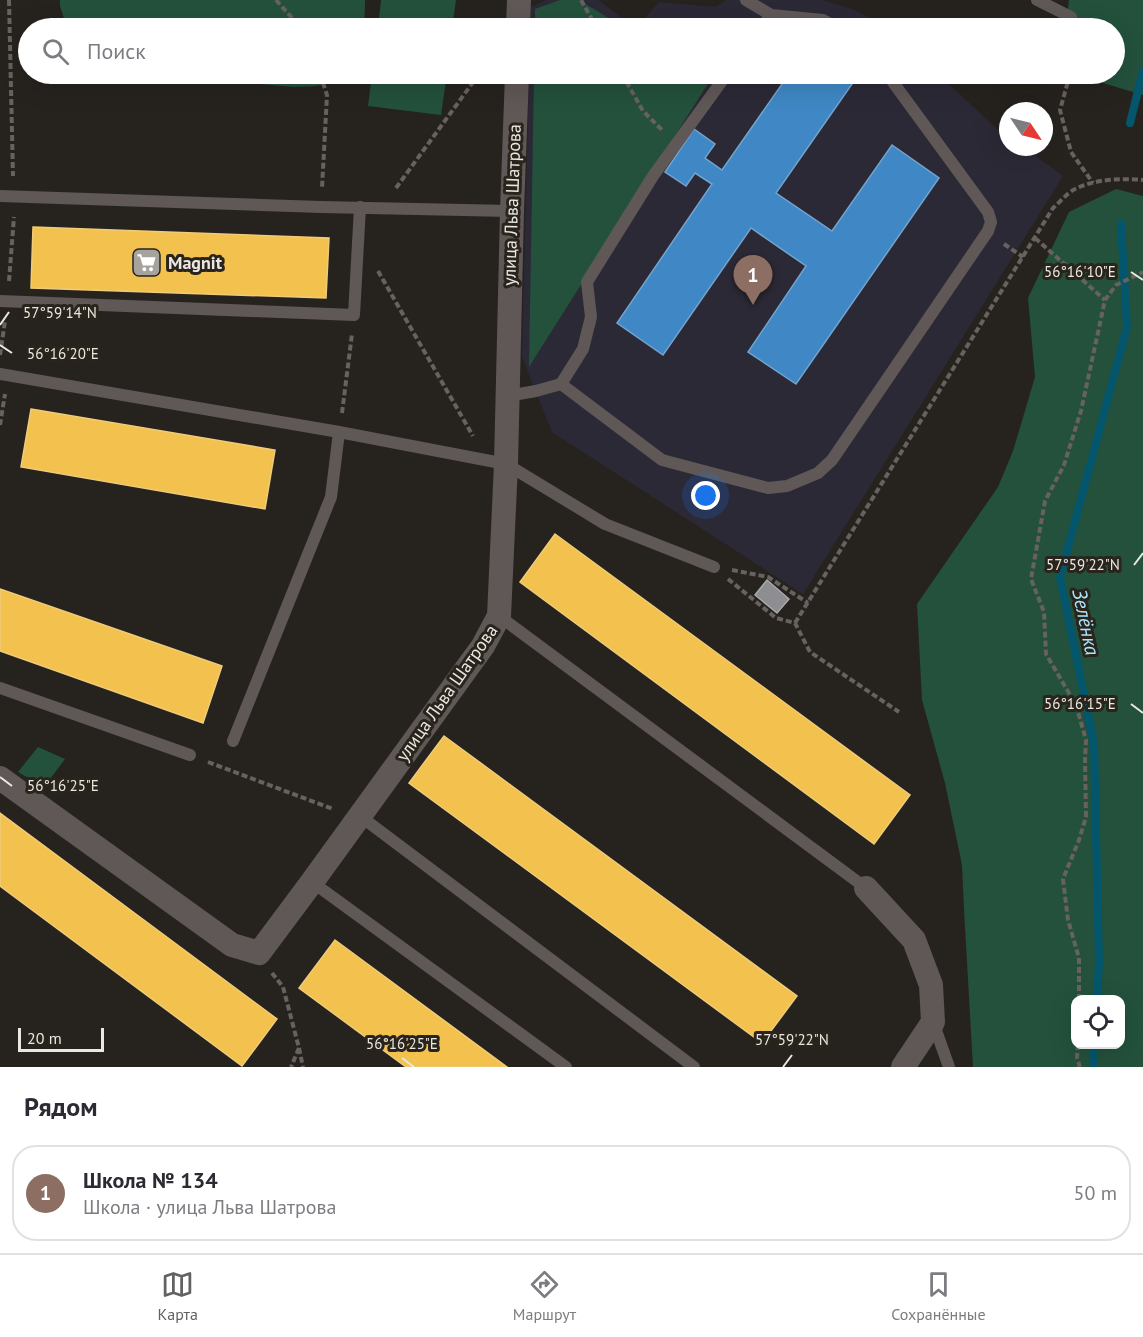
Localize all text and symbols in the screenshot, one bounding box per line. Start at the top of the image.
search box [18,18,1125,84]
icon: search [39,35,72,68]
text: Поиск [87,37,146,65]
north arrow [999,102,1053,156]
street label: улица Льва Шатрова [497,124,526,286]
supermarket icon: Magnit [131,247,163,279]
place label: Magnit [168,251,223,274]
pin: 1 [734,256,772,305]
text: 56°16'10"E [1044,262,1116,281]
text: 57°59'14"N [23,303,97,322]
text: 56°16'20"E [27,344,99,363]
your location [691,481,720,510]
text: 57°59'22"N [1046,555,1120,574]
water label: Зелёнка [1066,586,1106,658]
street label: улица Льва Шатрова [391,620,502,766]
text: 56°16'15"E [1044,694,1116,713]
text: 56°16'25"E [27,776,99,795]
map controls [1071,995,1125,1049]
button: locate [1071,995,1125,1049]
scale bar [18,1025,104,1052]
text: 20 m [27,1028,62,1048]
text: 57°59'22"N [755,1030,829,1049]
text: 56°16'25"E [366,1034,438,1053]
text: Рядом [24,1090,98,1123]
text: Школа № 134 [83,1166,218,1194]
text: 1 [40,1180,51,1206]
text: 50 m [1074,1180,1117,1206]
text: Школа · улица Льва Шатрова [83,1194,336,1220]
tab: Карта [157,1268,198,1324]
tab: Маршрут [513,1268,576,1324]
tab: Сохранённые [891,1268,986,1324]

